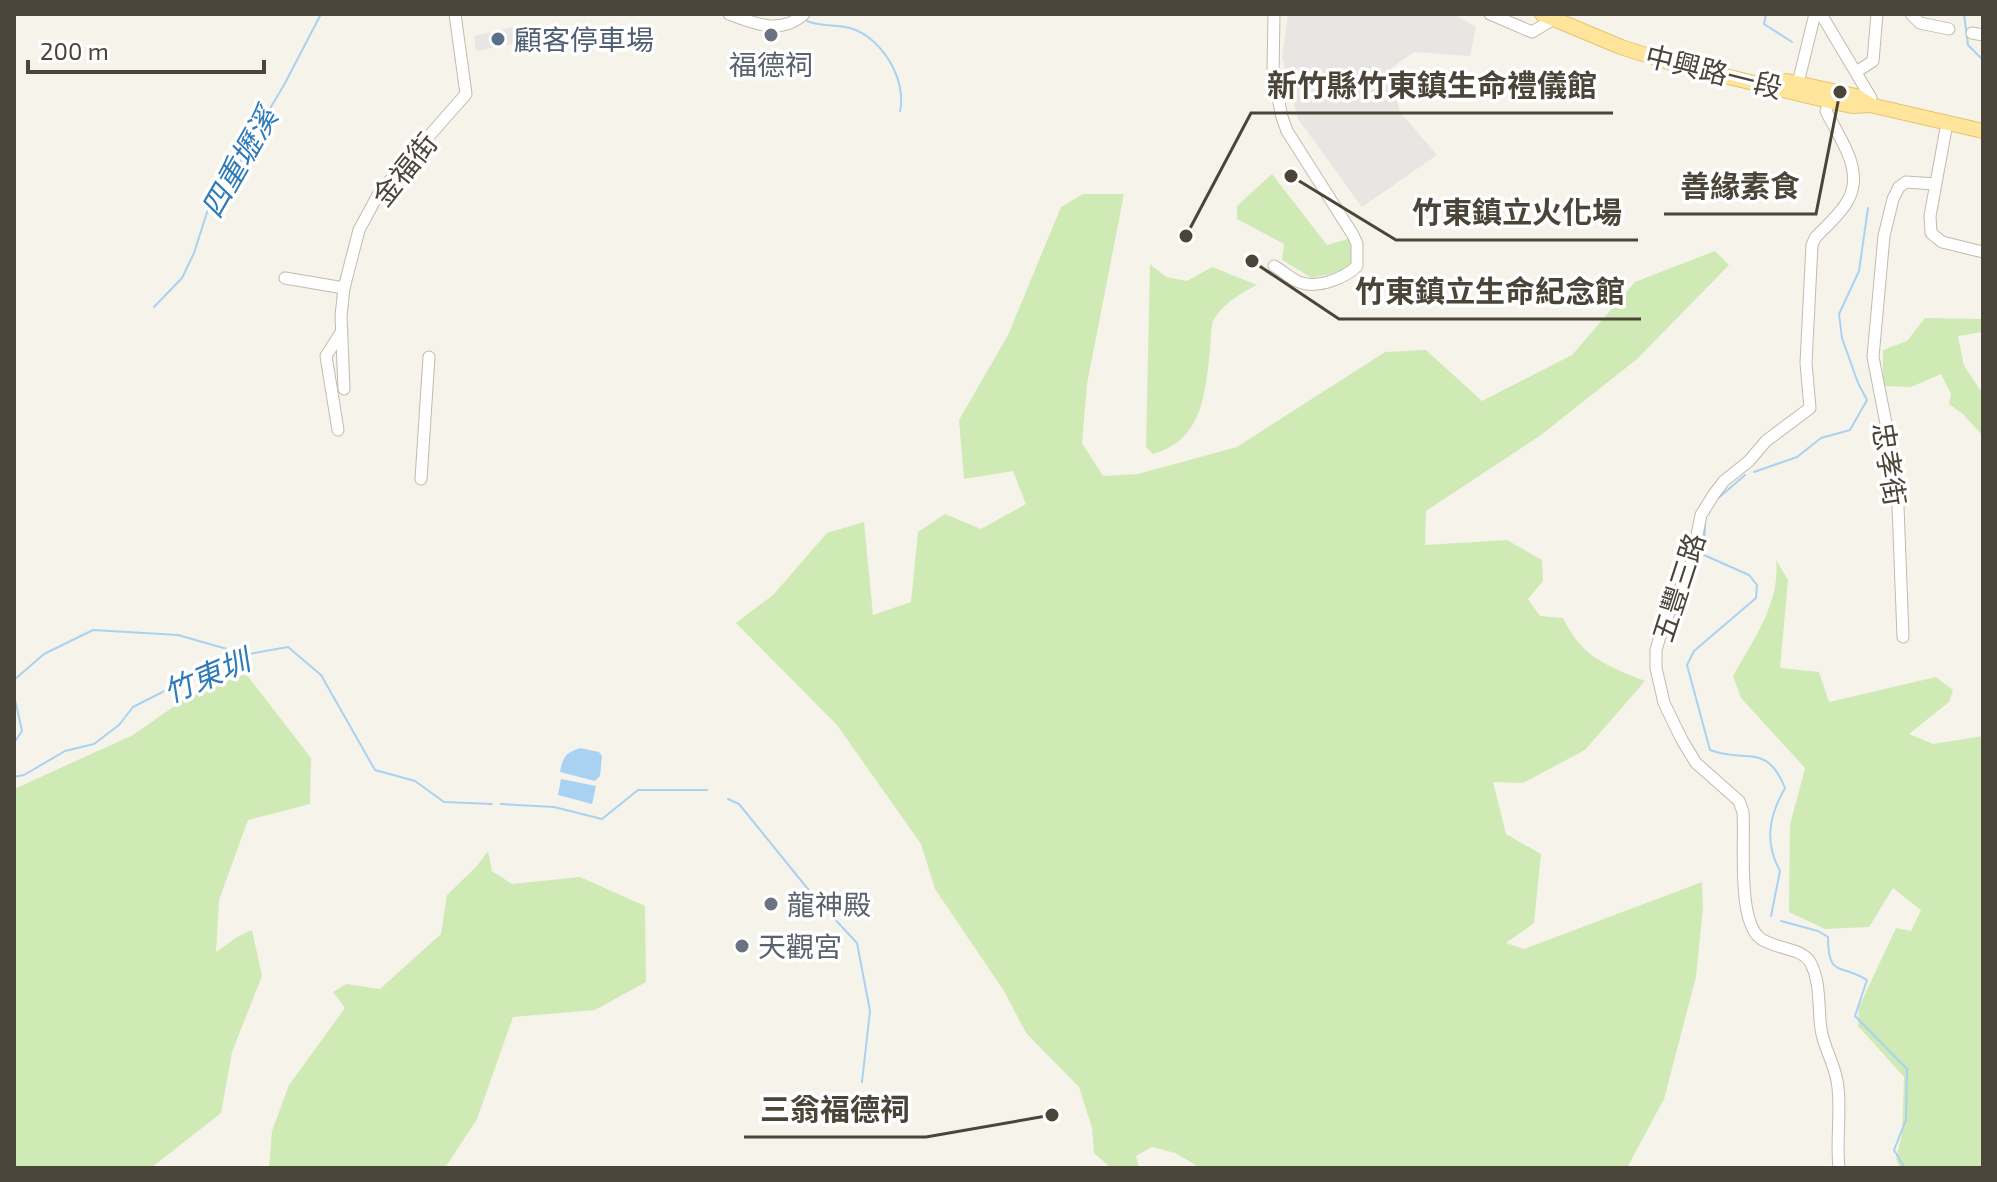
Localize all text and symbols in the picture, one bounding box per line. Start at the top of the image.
place label: 顧客停車場 [514,22,654,56]
scale bar [28,24,264,74]
marker: 福德祠 [762,26,780,44]
marker: 顧客停車場 [489,30,507,48]
text: 200 m [40,36,109,65]
street label: 中興路一段 [1642,38,1786,104]
place label: 福德祠 [729,47,813,81]
callout: 新竹縣竹東鎮生命禮儀館 [1251,59,1613,113]
text: 新竹縣竹東鎮生命禮儀館 [1267,66,1597,102]
water label: 四重壢溪 [192,98,286,223]
street label: 金福街 [364,126,444,212]
callout: 善緣素食 [1664,160,1816,214]
text: 善緣素食 [1680,167,1800,203]
callout: 竹東鎮立火化場 [1396,186,1638,240]
text: 竹東鎮立火化場 [1412,193,1622,229]
callout: 竹東鎮立生命紀念館 [1339,265,1641,319]
text: 竹東鎮立生命紀念館 [1355,272,1625,308]
street label: 忠孝街 [1867,420,1913,508]
street label: 五豐三路 [1645,528,1711,646]
water label: 竹東圳 [158,639,258,709]
place label: 龍神殿 [787,887,871,921]
marker: 龍神殿 [762,895,780,913]
place label: 天觀宮 [758,929,842,963]
marker: 天觀宮 [733,937,751,955]
callout: 三翁福德祠 [744,1083,926,1137]
text: 三翁福德祠 [760,1090,910,1126]

